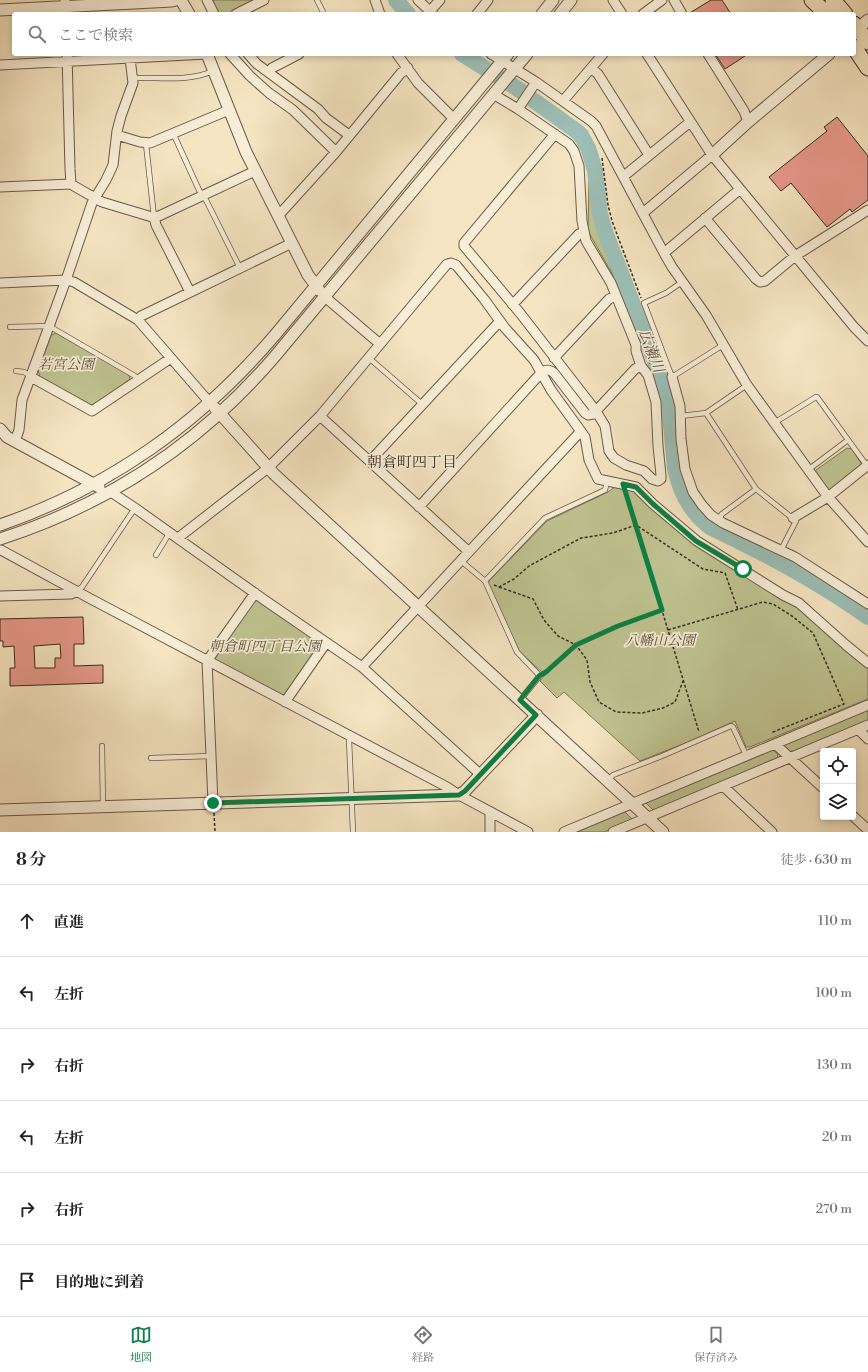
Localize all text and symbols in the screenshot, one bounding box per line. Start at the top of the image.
search box [12,12,856,56]
icon: search [26,23,48,45]
text: ここで検索 [58,26,133,45]
water label: 広瀬川 [634,327,669,377]
park label: 若宮公園 [38,356,96,374]
district label: 朝倉町四丁目 [367,453,457,472]
route start [734,560,752,578]
park label: 八幡山公園 [625,632,697,650]
park label: 朝倉町四丁目公園 [209,638,323,656]
map controls [820,748,856,820]
button: locate [820,748,856,784]
button: layers [820,784,856,820]
route end [204,794,222,812]
text: 8 分 [16,849,47,871]
text: 徒歩 · 630 m [781,852,852,868]
icon: ahead [16,910,38,932]
text: 直進 [54,913,84,932]
text: 110 m [818,913,852,929]
icon: left [16,982,38,1004]
text: 左折 [54,985,84,1004]
text: 100 m [816,985,852,1001]
icon: right [16,1054,38,1076]
text: 右折 [54,1057,84,1076]
text: 130 m [817,1057,852,1073]
icon: left [16,1126,38,1148]
text: 左折 [54,1129,84,1148]
text: 20 m [822,1129,852,1145]
icon: right [16,1198,38,1220]
text: 右折 [54,1201,84,1220]
text: 270 m [816,1201,852,1217]
icon: arrive [16,1270,38,1292]
text: 目的地に到着 [54,1273,144,1292]
tab: 地図 [130,1324,152,1365]
tab: 経路 [412,1324,434,1365]
tab: 保存済み [694,1324,738,1365]

